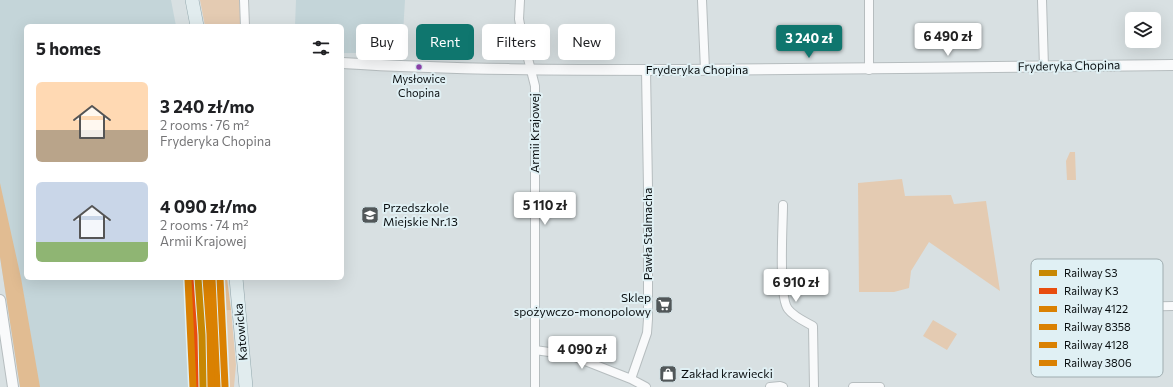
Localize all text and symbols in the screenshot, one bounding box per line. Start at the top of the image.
map controls [1125,12,1161,48]
button: layers [1125,12,1161,48]
pin: 6 490 zł [907,23,989,57]
chip: Buy [356,24,408,60]
chip: Rent [416,24,474,60]
chip: Filters [482,24,550,60]
chip: New [558,24,615,60]
pin: 3 240 zł [768,25,850,59]
text: 6 490 zł [924,28,972,44]
text: 3 240 zł [785,30,833,46]
icon: filters [310,37,332,59]
text: 5 homes [36,38,101,59]
street label: Fryderyka Chopina [1018,57,1120,73]
marker: Mysłowice Chopina [414,62,424,72]
street label: Fryderyka Chopina [646,62,748,76]
place label: Mysłowice Chopina [392,72,446,99]
street label: Armii Krajowej [527,93,541,173]
text: 3 240 zł/mo [160,96,255,117]
icon: home [68,98,116,146]
text: 2 rooms · 76 m² [160,117,249,133]
text: Fryderyka Chopina [160,133,271,149]
street label: Pawła Stalmacha [640,188,654,280]
pin: 5 110 zł [504,192,586,226]
text: 4 090 zł/mo [160,196,257,217]
text: 5 110 zł [523,197,567,213]
icon: home [68,198,116,246]
place label: Przedszkole Miejskie Nr.13 [383,200,458,228]
school or university icon: Przedszkole Miejskie Nr.13 [360,205,380,225]
text: 2 rooms · 74 m² [160,217,248,233]
text: Armii Krajowej [160,233,246,249]
legend [1031,259,1163,377]
text: Railway S3 [1064,266,1118,279]
pin: 6 910 zł [755,269,837,303]
text: 6 910 zł [773,274,819,290]
text: Railway K3 [1064,284,1119,297]
place label: Sklep spożywczo-monopolowy [514,290,651,318]
supermarket icon: Sklep spożywczo-monopolowy [654,295,674,315]
text: Railway 4122 [1064,302,1128,315]
street label: Katowicka [231,303,249,361]
text: Railway 8358 [1064,320,1131,333]
pin: 4 090 zł [541,336,623,370]
text: Railway 4128 [1064,338,1129,351]
text: 4 090 zł [557,341,607,357]
text: Railway 3806 [1064,356,1132,369]
shop icon: Zakład krawiecki [658,364,678,384]
place label: Zakład krawiecki [681,366,773,380]

